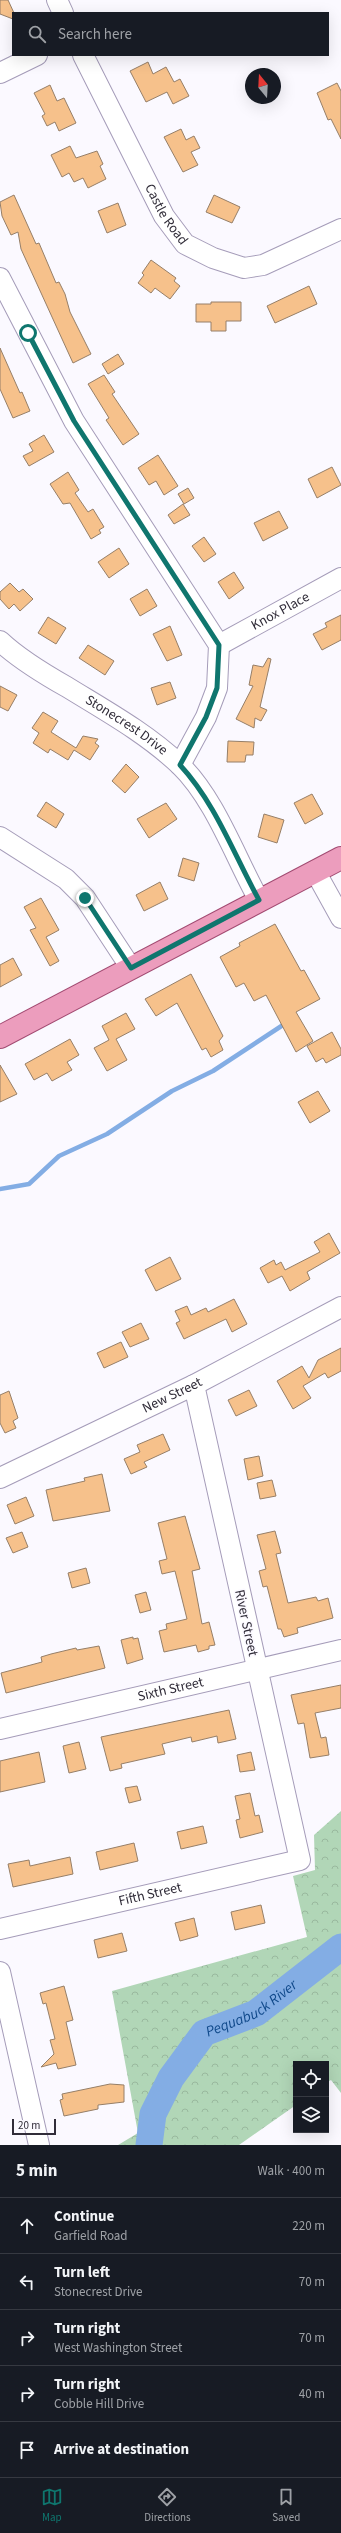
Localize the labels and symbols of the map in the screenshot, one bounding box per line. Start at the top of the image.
north arrow [245,68,281,104]
street label: Castle Road [140,181,193,249]
route start [19,324,37,342]
street label: Knox Place [248,587,313,635]
street label: Stonecrest Drive [81,690,172,760]
route end [76,889,94,907]
street label: New Street [139,1372,206,1418]
street label: River Street [229,1588,263,1658]
street label: Sixth Street [136,1672,206,1707]
street label: Fifth Street [117,1877,184,1911]
water label: Pequabuck River [202,1974,302,2042]
scale bar [12,2117,56,2136]

